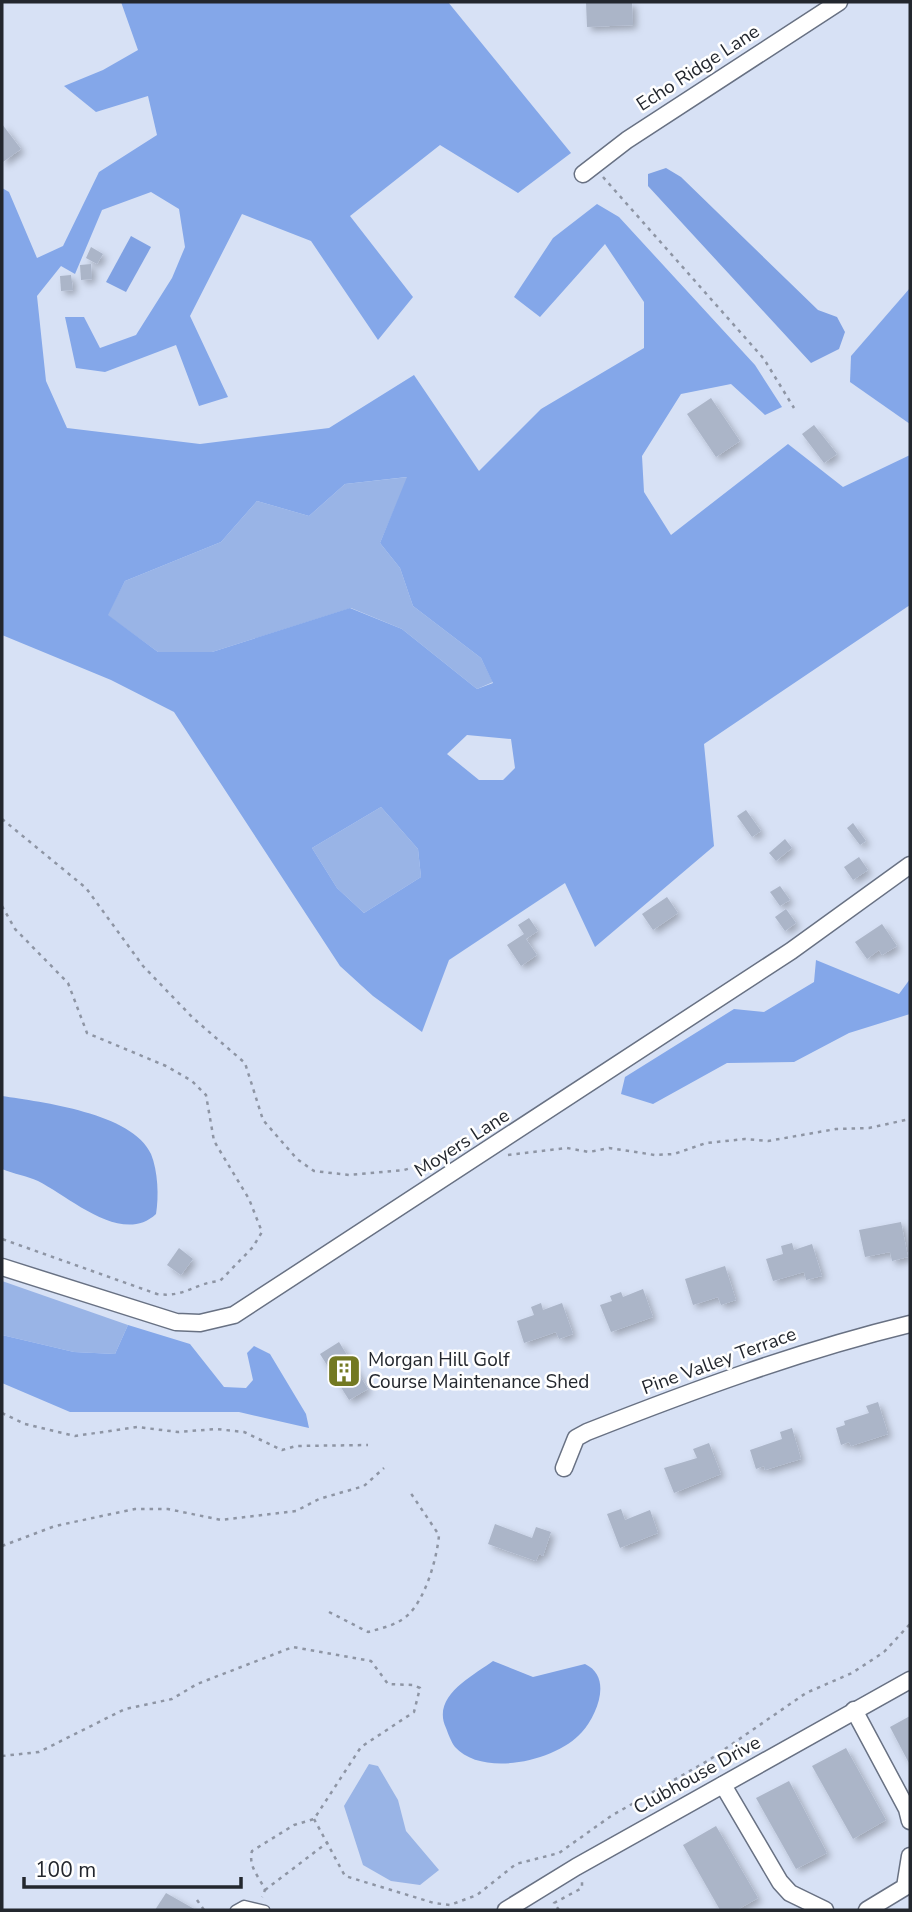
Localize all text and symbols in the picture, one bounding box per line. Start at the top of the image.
street label: Echo Ridge Lane [632,19,764,117]
street label: Moyers Lane [409,1103,515,1183]
street label: Pine Valley Terrace [638,1321,800,1401]
place label: Morgan Hill Golf Course Maintenance Shed [368,1347,589,1395]
building icon: Morgan Hill Golf Course Maintenance Shed [325,1352,363,1390]
street label: Clubhouse Drive [629,1729,765,1821]
scale bar [24,1846,242,1890]
text: 100 m [35,1856,96,1884]

